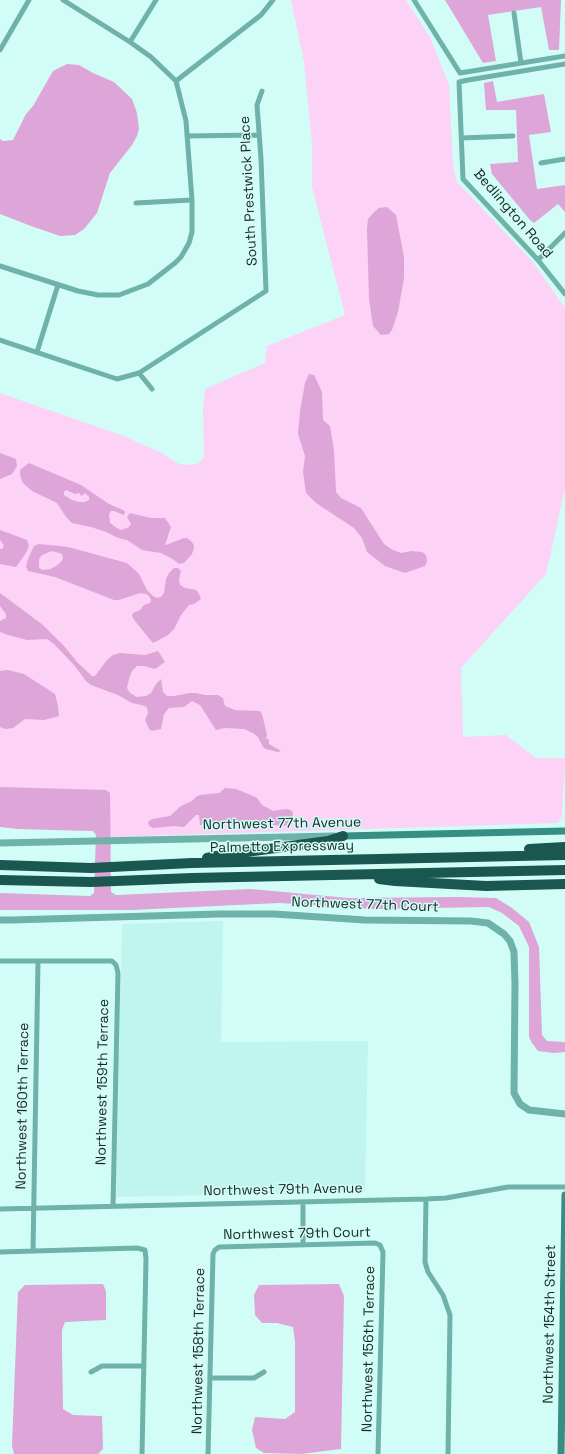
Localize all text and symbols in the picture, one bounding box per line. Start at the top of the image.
street label: South Prestwick Place [237,116,261,266]
street label: Bedlington Road [470,166,556,262]
street label: Northwest 77th Avenue [203,814,361,834]
street label: Palmetto Expressway [210,837,354,857]
street label: Northwest 77th Court [291,894,439,916]
street label: Northwest 159th Terrace [93,999,113,1165]
street label: Northwest 160th Terrace [13,1022,33,1190]
street label: Northwest 79th Avenue [203,1180,363,1200]
street label: Northwest 79th Court [223,1224,371,1244]
street label: Northwest 154th Street [540,1244,560,1404]
street label: Northwest 156th Terrace [359,1266,379,1432]
street label: Northwest 158th Terrace [189,1268,209,1434]

